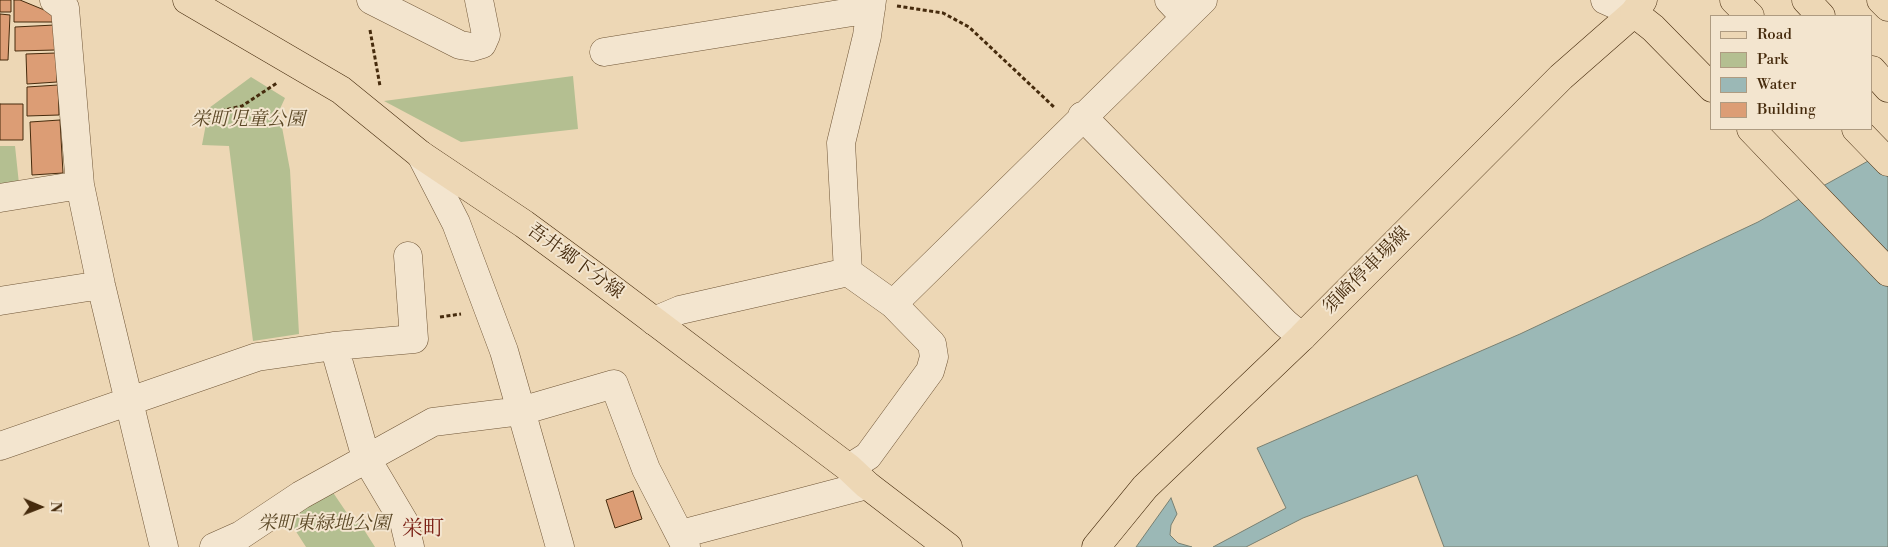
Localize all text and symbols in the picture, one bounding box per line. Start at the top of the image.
legend [1710,15,1873,130]
text: Road [1757,25,1792,44]
text: Park [1757,50,1788,69]
text: Water [1757,75,1796,94]
text: Building [1757,100,1816,119]
park label: 栄町児童公園 [191,109,305,131]
street label: 吾井郷下分線 [522,219,628,305]
street label: 須崎停車場線 [1319,223,1415,319]
north arrow [15,482,65,532]
text: N [46,502,64,513]
park label: 栄町東緑地公園 [258,513,390,535]
district label: 栄町 [402,517,444,543]

